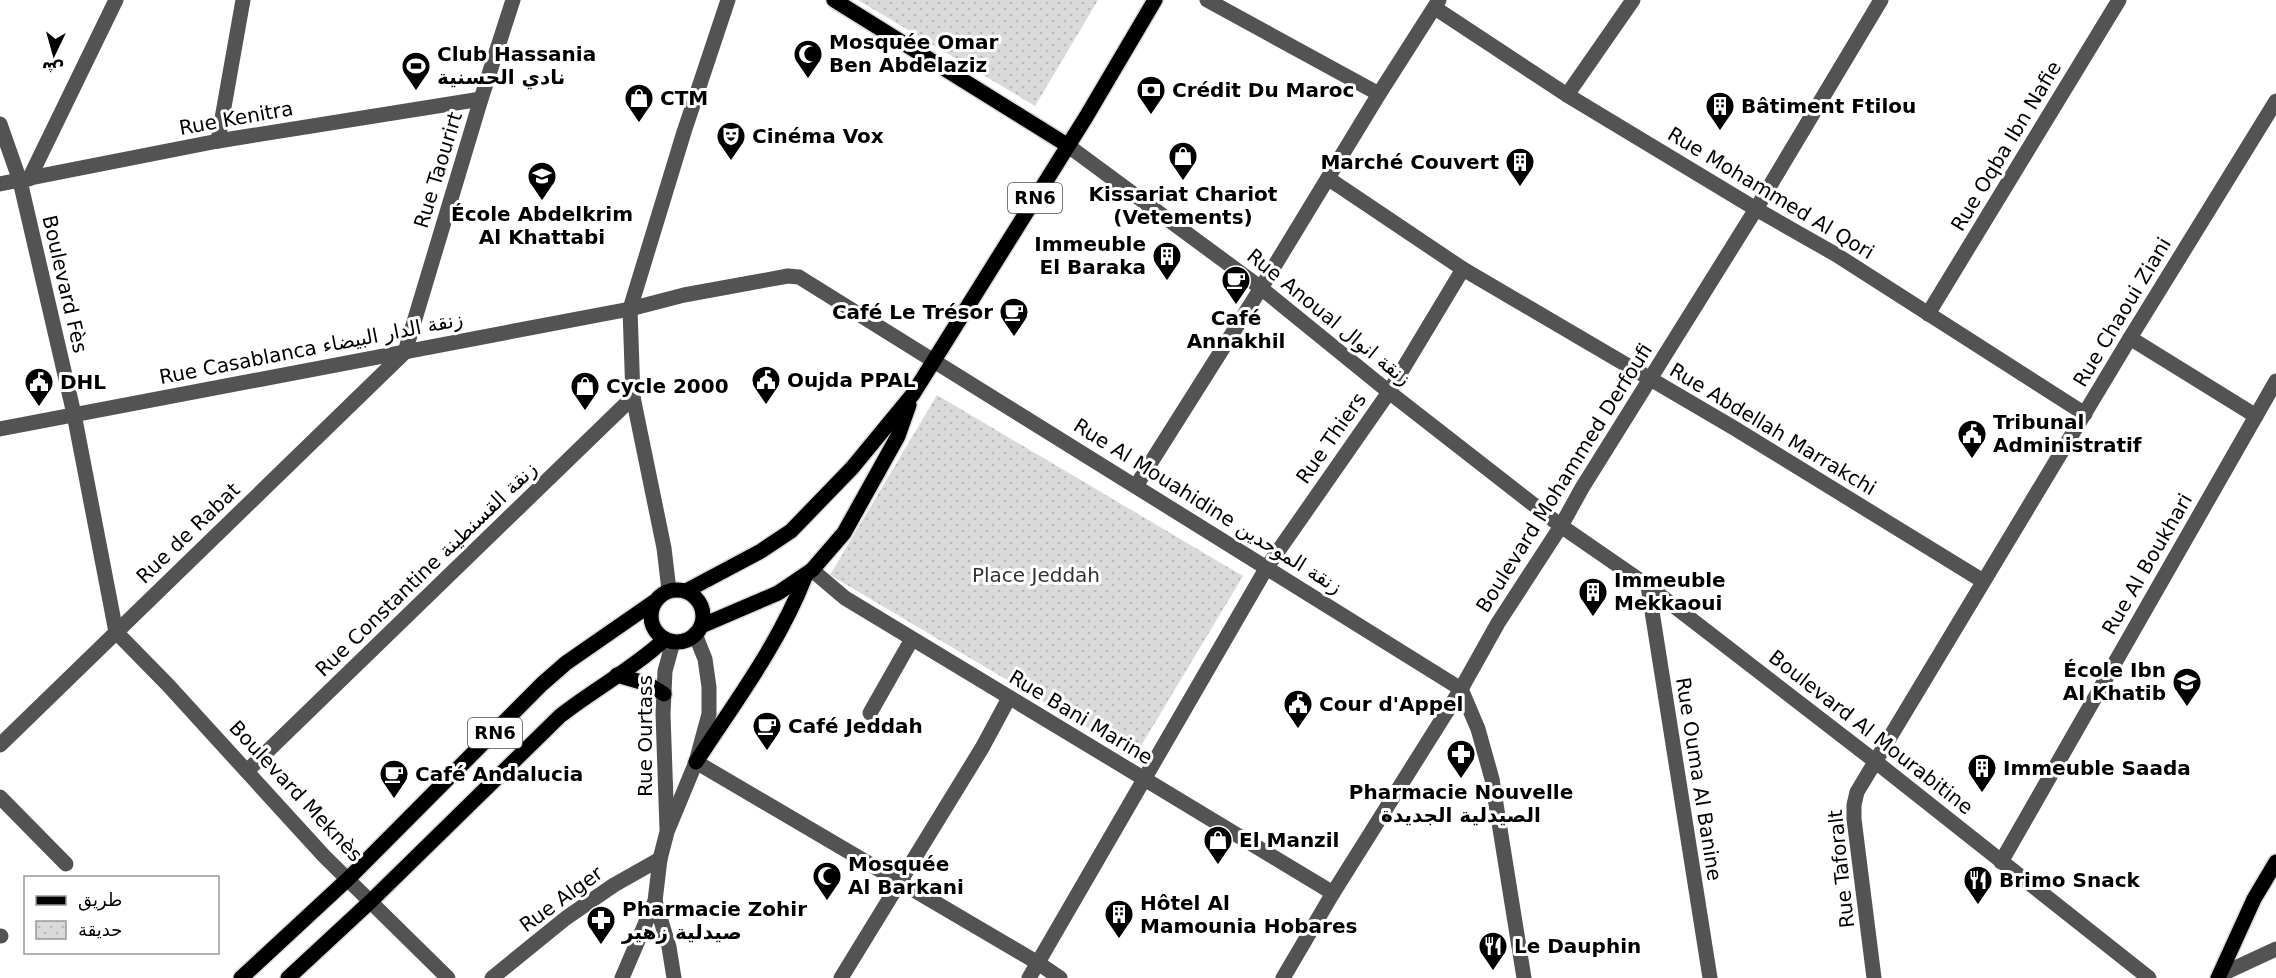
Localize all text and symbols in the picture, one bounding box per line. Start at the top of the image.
north arrow [24,24,84,84]
place label: Mosquée Omar Ben Abdelaziz [829,30,999,77]
mosque icon: Mosquée Omar Ben Abdelaziz [792,38,824,80]
place label: Club Hassania نادي الحسنية [437,42,596,90]
sports icon: Club Hassania نادي الحسنية [400,50,432,92]
street label: Rue Oqba Ibn Nafie [1946,57,2066,235]
text: ش [41,58,65,79]
bank icon: Crédit Du Maroc [1135,74,1167,116]
place label: Crédit Du Maroc [1172,78,1354,102]
shop icon: CTM [623,82,655,124]
place label: CTM [660,86,708,110]
building icon: Bâtiment Ftilou [1704,90,1736,132]
place label: Bâtiment Ftilou [1741,94,1916,118]
street label: Rue Kenitra [177,96,295,140]
street label: Rue Taourirt [409,109,467,231]
theatre icon: Cinéma Vox [715,120,747,162]
street label: Rue Mohammed Al Qori [1663,122,1879,264]
place label: Cinéma Vox [752,124,884,148]
shop icon: Kissariat Chariot (Vetements) [1167,140,1199,182]
building icon: Marché Couvert [1504,146,1536,188]
place label: Marché Couvert [1320,150,1499,174]
school or university icon: École Abdelkrim Al Khattabi [526,160,558,202]
place label: Kissariat Chariot (Vetements) [1089,182,1278,229]
road number: RN6 [1008,183,1062,213]
place label: École Abdelkrim Al Khattabi [451,202,633,249]
street label: Boulevard Fès [37,213,93,355]
place label: Immeuble El Baraka [1034,232,1146,279]
street label: Rue Chaoui Ziani [2068,233,2176,391]
building icon: Immeuble El Baraka [1151,240,1183,282]
street label: Rue Anoual زنقة انوال [1242,244,1416,390]
cafe icon: Café Annakhil [1220,264,1252,306]
cafe icon: Café Le Trésor [998,296,1030,338]
place label: Café Le Trésor [832,300,993,324]
place label: Café Annakhil [1187,306,1285,353]
street label: Rue Casablanca زنقة الدار البيضاء [157,307,465,389]
street label: Boulevard Mohammed Derfoufi [1471,339,1657,617]
street label: Rue Abdellah Marrakchi [1665,358,1881,500]
public building icon: Oujda PPAL [750,364,782,406]
public building icon: DHL [23,366,55,408]
place label: Oujda PPAL [787,368,916,392]
place label: DHL [60,370,106,394]
shop icon: Cycle 2000 [569,370,601,412]
place label: Cycle 2000 [606,374,729,398]
street label: Rue Thiers [1291,388,1371,488]
place label: Tribunal Administratif [1993,410,2142,457]
street label: Rue Al Mouahidine زنقة الموحدين [1069,413,1347,599]
public building icon: Tribunal Administratif [1956,418,1988,460]
street label: Rue Constantine زنقة القسنطينة [310,457,542,681]
street label: Rue de Rabat [131,478,245,588]
street label: Rue Al Boukhari [2097,489,2197,639]
park label: Place Jeddah [972,563,1100,587]
place label: Immeuble Mekkaoui [1614,568,1726,615]
building icon: Immeuble Mekkaoui [1577,576,1609,618]
street label: Boulevard Al Mourabitine [1764,645,1978,819]
place label: École Ibn Al Khatib [2063,658,2166,705]
street label: Rue Bani Marine [1005,665,1157,769]
school or university icon: École Ibn Al Khatib [2171,666,2203,708]
street label: Rue Ourtass [633,675,657,797]
street label: Rue Ouma Al Banine [1671,676,1727,882]
public building icon: Cour d'Appel [1282,688,1314,730]
place label: Cour d'Appel [1319,692,1463,716]
cafe icon: Café Jeddah [751,710,783,752]
place label: Café Jeddah [788,714,923,738]
street label: Boulevard Meknès [224,716,368,866]
road number: RN6 [468,718,522,748]
pharmacy icon: Pharmacie Nouvelle الصيدلية الجديدة [1445,738,1477,780]
building icon: Immeuble Saada [1966,752,1998,794]
place label: Immeuble Saada [2003,756,2191,780]
cafe icon: Café Andalucia [378,758,410,800]
place label: Café Andalucia [415,762,583,786]
place label: Pharmacie Nouvelle الصيدلية الجديدة [1349,780,1573,827]
street label: Rue Taforalt [1823,809,1859,929]
shop icon: El Manzil [1202,824,1234,866]
place label: El Manzil [1239,828,1339,852]
place label: Mosquée Al Barkani [848,852,964,899]
street label: Rue Alger [515,860,608,937]
mosque icon: Mosquée Al Barkani [811,860,843,902]
restaurant icon: Brimo Snack [1962,864,1994,906]
place label: Brimo Snack [1999,868,2141,892]
legend [24,876,219,954]
text: طريق [78,889,122,911]
place label: Hôtel Al Mamounia Hobares [1140,891,1357,938]
place label: Pharmacie Zohir صيدلية زهير [621,897,807,944]
building icon: Hôtel Al Mamounia Hobares [1103,898,1135,940]
pharmacy icon: Pharmacie Zohir صيدلية زهير [585,904,617,946]
text: حديقة [78,919,122,940]
restaurant icon: Le Dauphin [1477,930,1509,972]
place label: Le Dauphin [1514,934,1641,958]

